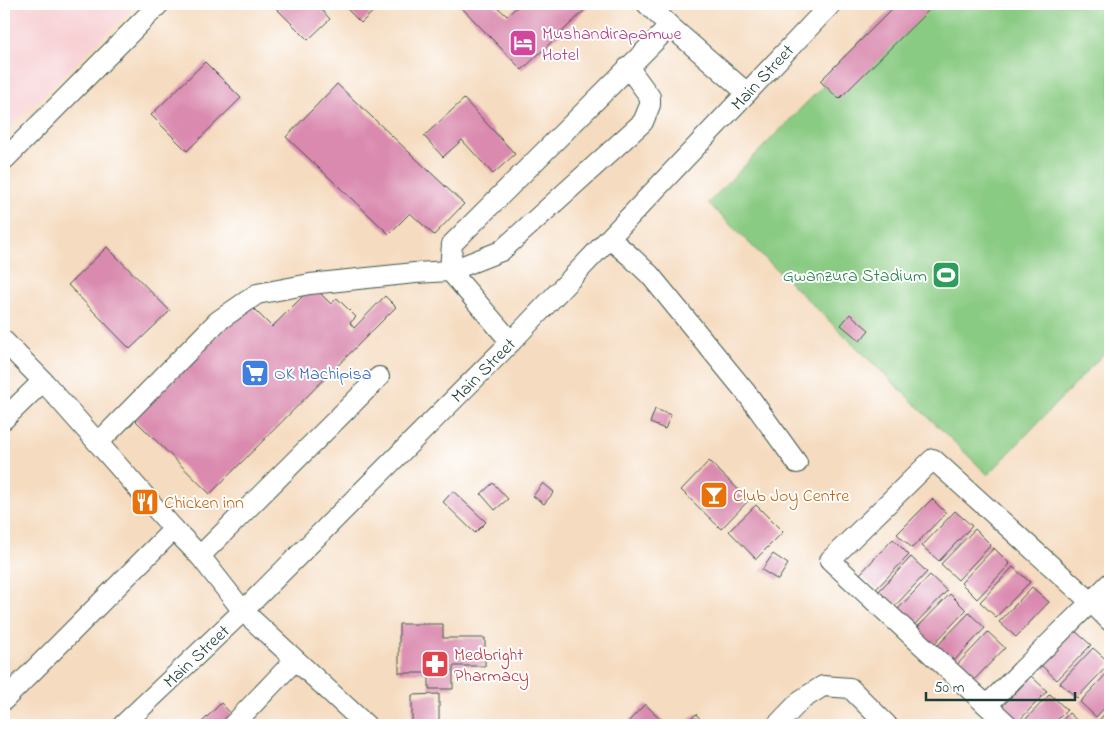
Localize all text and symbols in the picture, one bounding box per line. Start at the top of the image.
place label: Mushandirapamwe Hotel [542,22,682,69]
hotel icon: Mushandirapamwe Hotel [508,28,538,58]
street label: Main Street [726,39,801,117]
sports icon: Gwanzura Stadium [931,260,961,290]
place label: Gwanzura Stadium [783,264,927,290]
street label: Main Street [446,333,523,410]
supermarket icon: OK Machipisa [240,358,270,388]
place label: OK Machipisa [274,362,371,388]
bar icon: Club Joy Centre [699,480,729,510]
place label: Club Joy Centre [733,484,850,510]
restaurant icon: Chicken inn [130,487,160,517]
place label: Chicken inn [164,491,244,517]
street label: Main Street [158,620,236,695]
place label: Medbright Pharmacy [454,643,529,690]
pharmacy icon: Medbright Pharmacy [420,649,450,679]
scale bar [926,669,1075,701]
text: 50 m [934,677,965,699]

